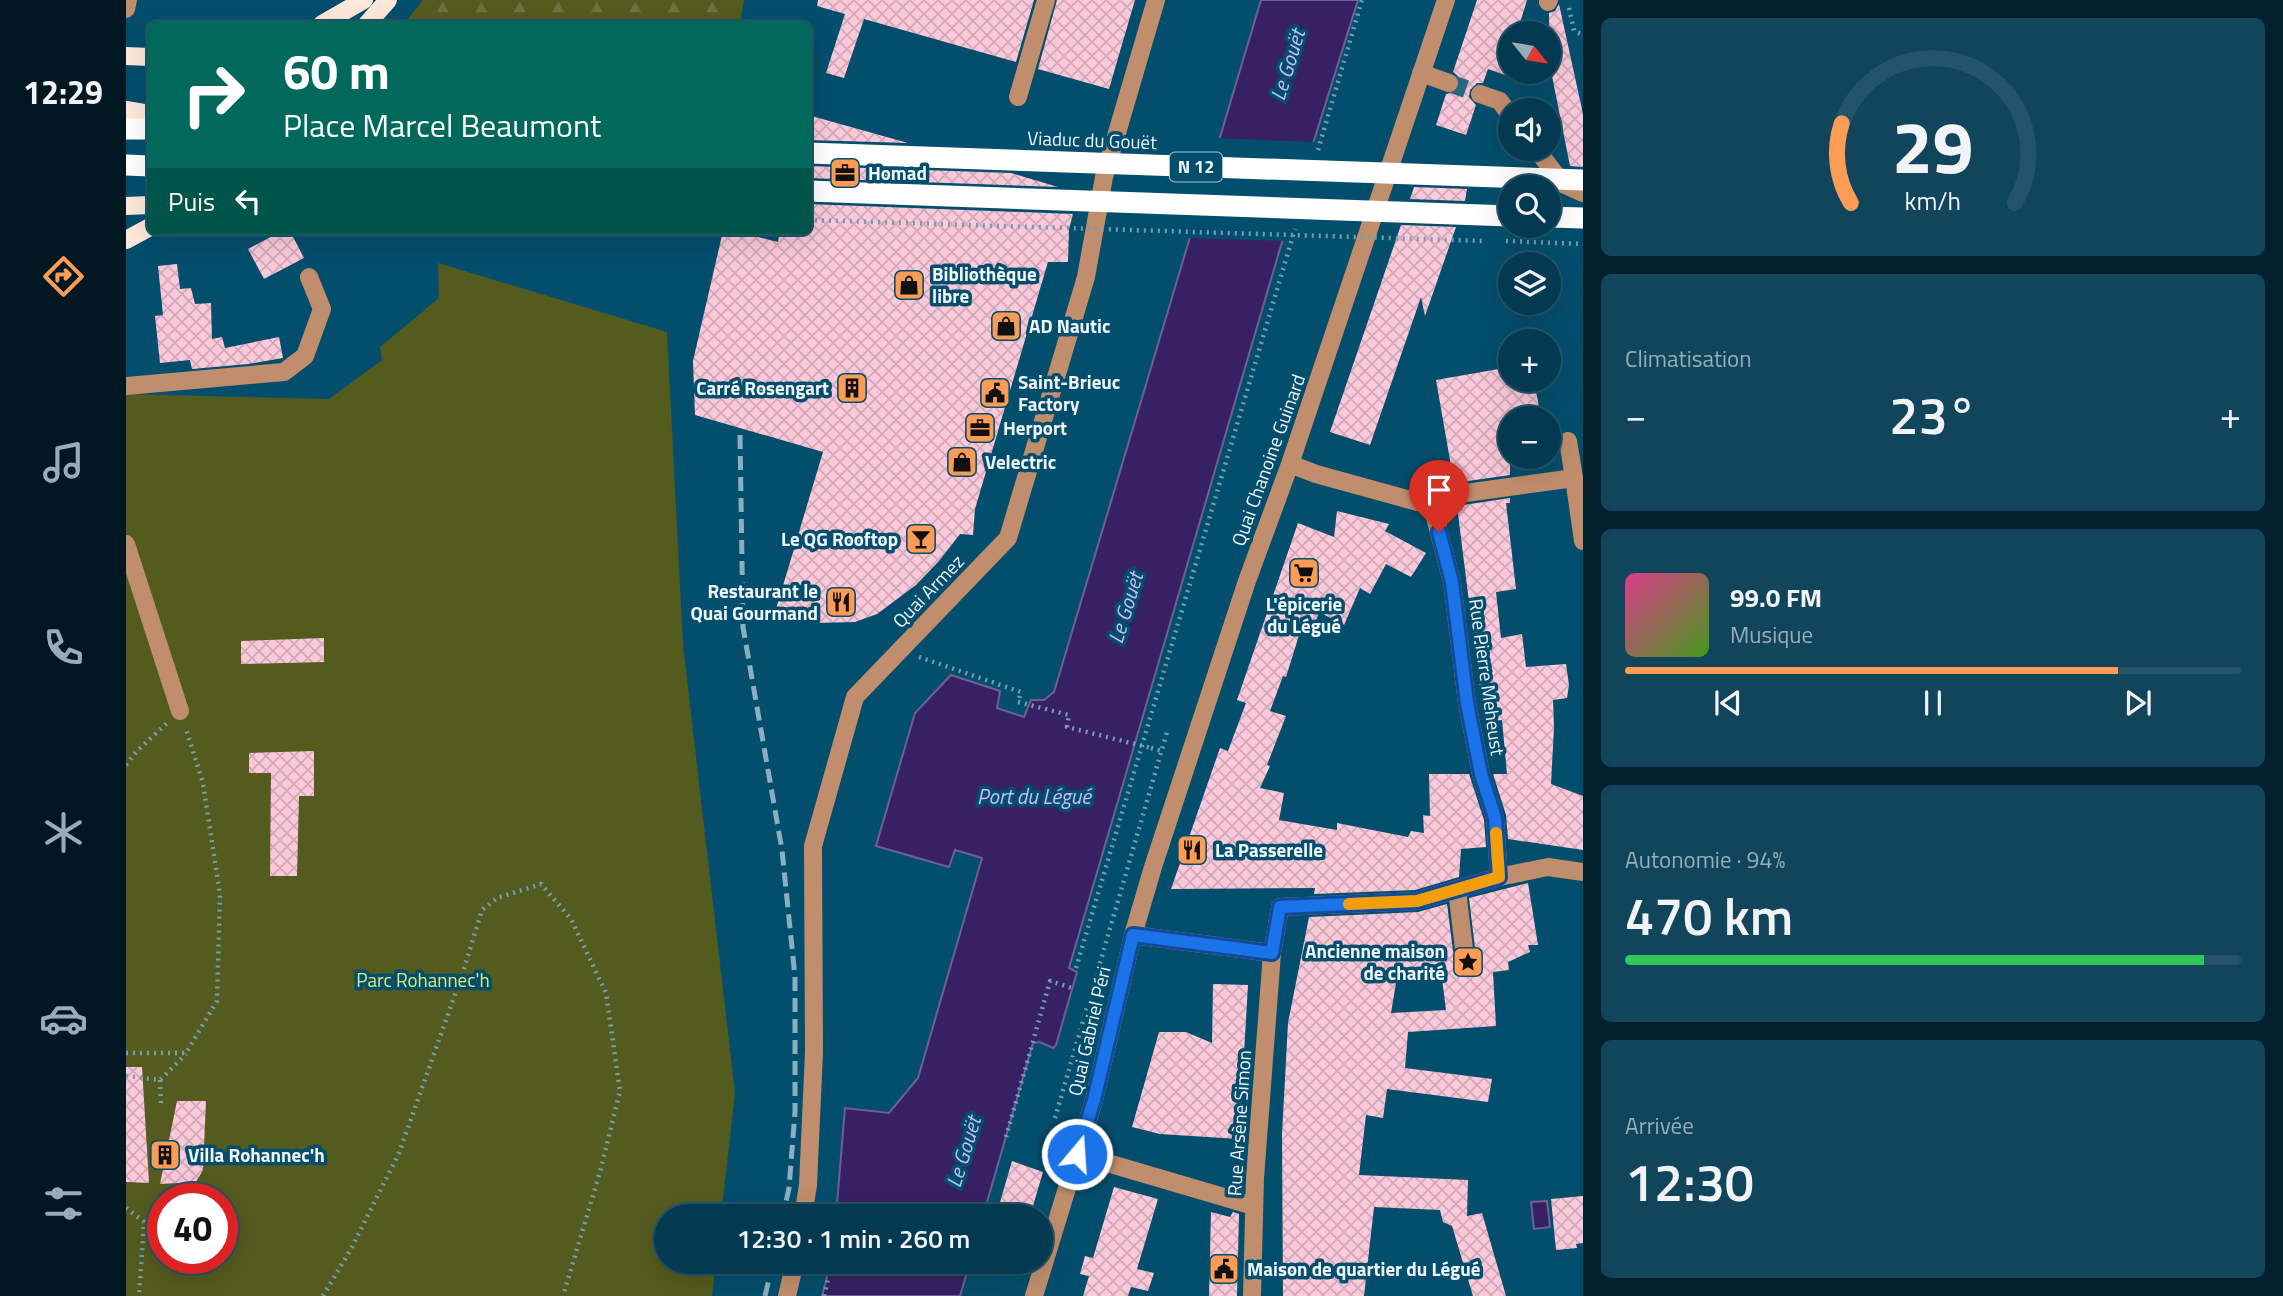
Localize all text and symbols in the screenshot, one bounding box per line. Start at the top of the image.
north arrow [1498,21,1561,84]
map controls [1498,21,1561,469]
water label: Le Gouët [1261,23,1314,104]
text: 60 m [283,33,390,108]
icon: right [168,49,259,140]
text: 12:29 [23,68,103,116]
text: 29 [1892,91,1974,201]
button: sound [1498,98,1561,161]
text: Place Marcel Beaumont [283,101,601,149]
street label: Viaduc du Gouët [1027,123,1158,156]
road number: N 12 [1170,152,1222,182]
office icon: Homad [828,156,862,190]
place label: Homad [868,158,927,187]
button: search [1498,175,1561,238]
text: Puis [168,182,215,221]
icon: left [229,182,267,220]
text: km/h [1905,182,1961,220]
icon: directions [39,252,88,301]
button: layers [1498,252,1561,315]
place label: Bibliothèque libre [932,259,1037,310]
shop icon: Bibliothèque libre [892,268,926,302]
shop icon: AD Nautic [989,309,1023,343]
place label: AD Nautic [1029,311,1110,340]
button: + [1498,329,1561,392]
text: Climatisation [1625,341,1752,376]
place label: Saint-Brieuc Factory [1018,367,1120,418]
street label: Quai Chanoine Guinard [1223,370,1312,550]
building icon: Carré Rosengart [835,371,869,405]
place label: Carré Rosengart [696,373,829,402]
text: 23° [1889,375,1977,454]
public building icon: Saint-Brieuc Factory [978,376,1012,410]
text: − [1625,386,1646,444]
text: + [2220,386,2241,444]
button: − [1498,406,1561,469]
office icon: Herport [963,411,997,445]
place label: Herport [1003,413,1067,442]
icon: music [39,438,88,487]
shop icon: Velectric [945,445,979,479]
place label: Velectric [985,447,1056,476]
pin [1409,460,1469,532]
icon: arrive [1420,471,1458,509]
bar icon: Le QG Rooftop [904,522,938,556]
place label: Le QG Rooftop [781,524,898,553]
street label: Quai Armez [885,547,970,634]
supermarket icon: L'épicerie du Légué [1287,556,1321,590]
water label: Le Gouët [1099,566,1152,647]
place label: Restaurant le Quai Gourmand [690,576,818,627]
text: 99.0 FM [1730,578,1822,617]
restaurant icon: Restaurant le Quai Gourmand [824,585,858,619]
place label: L'épicerie du Légué [1266,589,1343,640]
street label: Rue Pierre Meheust [1462,597,1513,758]
text: Musique [1730,617,1813,652]
icon: phone [39,623,88,672]
icon: previous [1709,684,1747,722]
icon: pause [1914,684,1952,722]
icon: next [2119,684,2157,722]
water label: Port du Légué [977,780,1093,812]
icon: climate [39,808,88,857]
restaurant icon: La Passerelle [1175,833,1209,867]
place label: La Passerelle [1215,835,1323,864]
text: Autonomie · 94% [1625,842,1785,877]
text: 470 km [1625,876,1793,955]
place label: Ancienne maison de charité [1305,936,1445,987]
place icon: Ancienne maison de charité [1451,945,1485,979]
street label: Quai Gabriel Péri [1060,963,1118,1099]
park label: Parc Rohannec'h [356,965,490,994]
icon: car [39,994,88,1043]
street label: Rue Arsène Simon [1219,1049,1258,1197]
text: Arrivée [1625,1108,1694,1143]
water label: Le Gouët [937,1110,990,1191]
position arrow [1040,1117,1114,1191]
building icon: Villa Rohannec'h [148,1138,182,1172]
place label: Villa Rohannec'h [188,1140,325,1169]
text: 12:30 [1625,1142,1754,1221]
icon: filters [39,1179,88,1228]
speed limit sign: 40 [147,1183,238,1274]
text: 12:30 · 1 min · 260 m [737,1219,970,1258]
public building icon: Maison de quartier du Légué [1207,1252,1241,1286]
place label: Maison de quartier du Légué [1247,1254,1481,1283]

